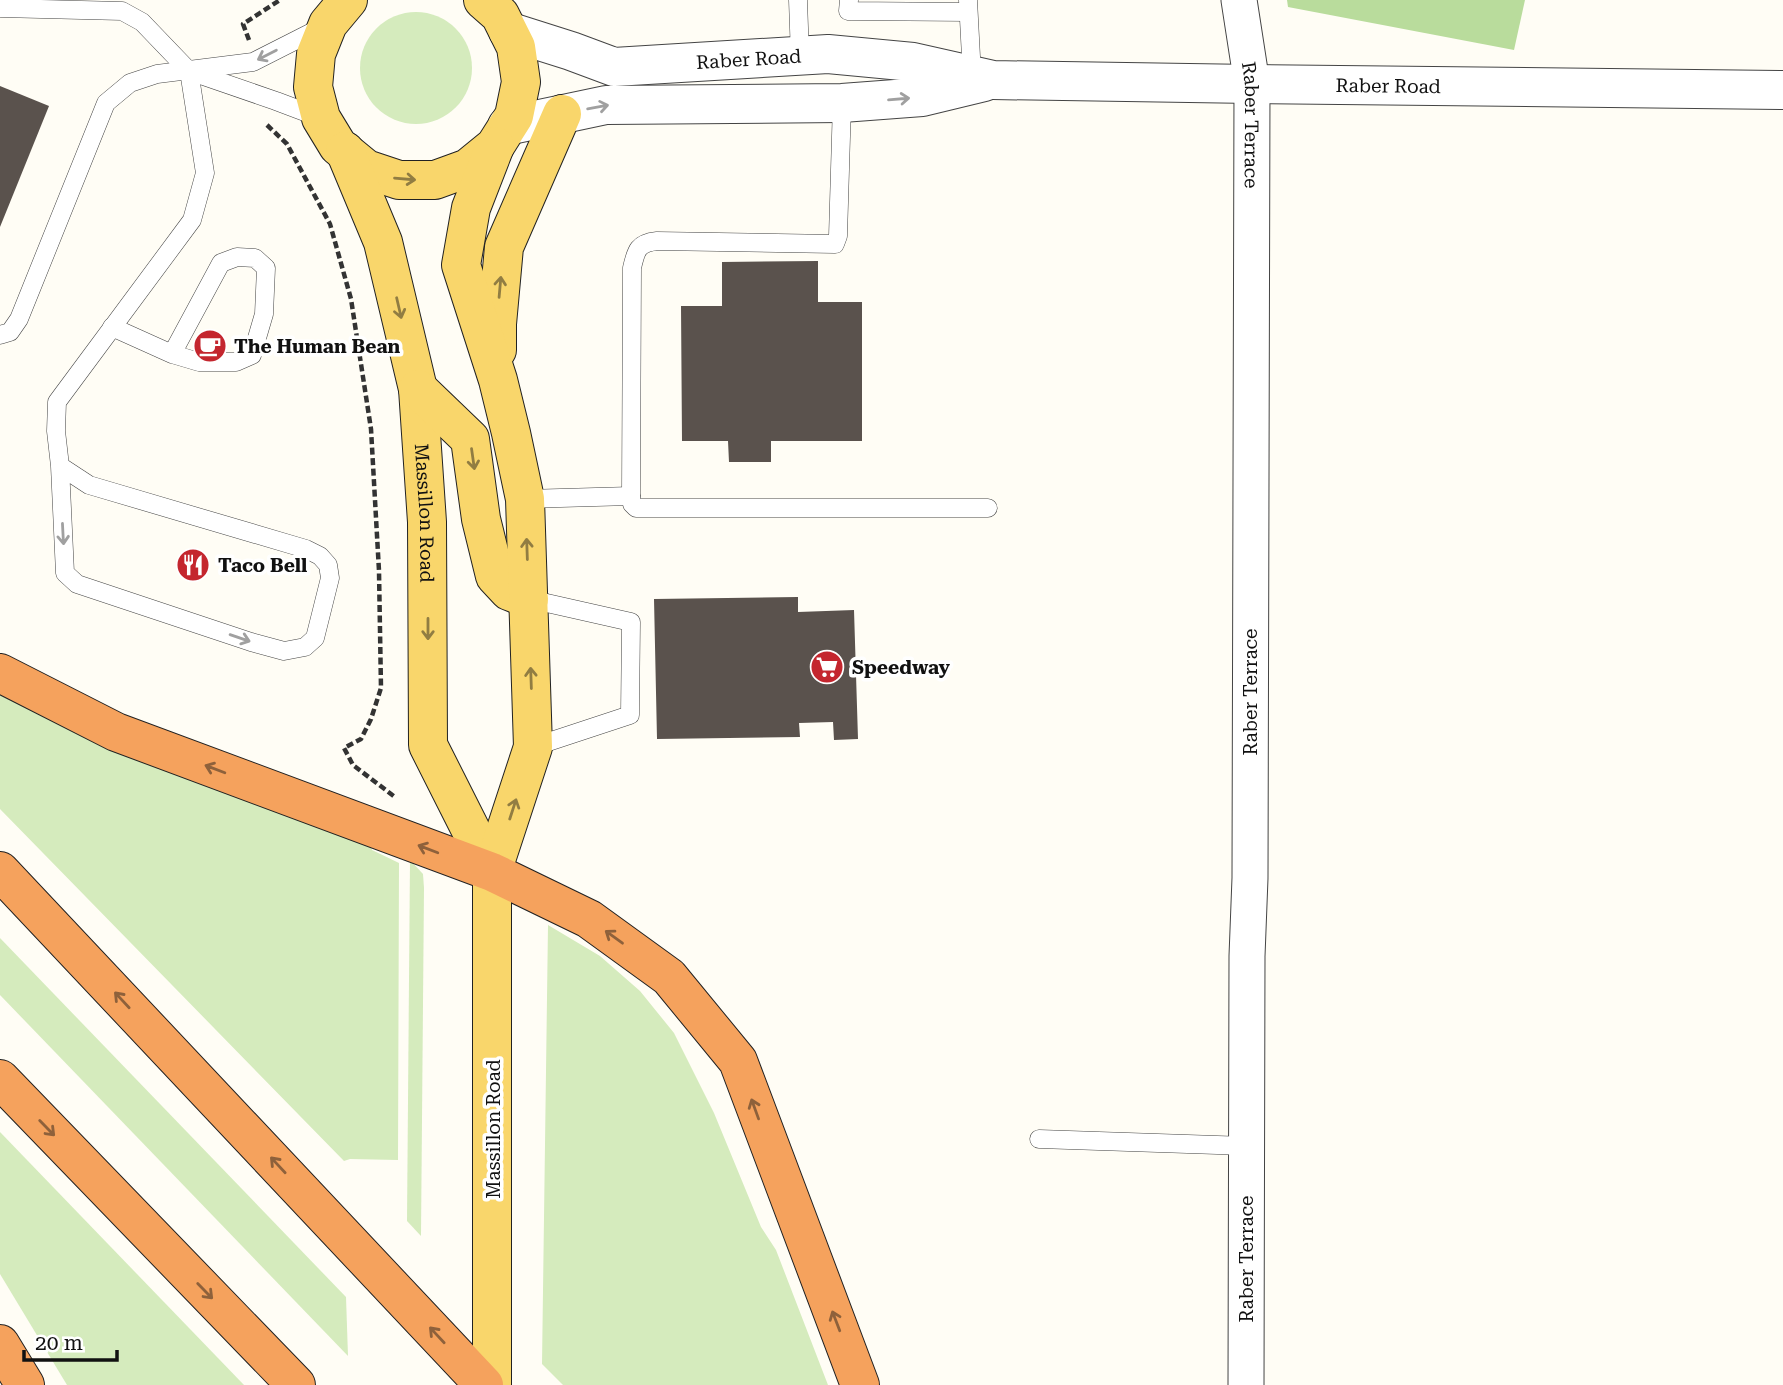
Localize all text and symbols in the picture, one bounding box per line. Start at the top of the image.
street label: Raber Road [696,45,802,74]
one-way arrow [257,49,278,63]
street label: Raber Terrace [1237,60,1263,189]
street label: Raber Road [1335,74,1441,98]
one-way arrow [887,92,910,105]
one-way arrow [586,100,609,113]
one-way arrow [393,173,416,186]
one-way arrow [494,276,507,299]
one-way arrow [392,296,406,319]
cafe icon: The Human Bean [191,327,229,365]
place label: The Human Bean [234,335,401,358]
street label: Massillon Road [410,443,438,583]
one-way arrow [467,447,480,470]
one-way arrow [56,522,69,545]
one-way arrow [520,538,533,561]
restaurant icon: Taco Bell [174,546,212,584]
place label: Taco Bell [218,554,307,577]
one-way arrow [421,617,434,640]
street label: Raber Terrace [1239,628,1262,756]
one-way arrow [229,633,251,645]
supermarket icon: Speedway [808,648,846,686]
place label: Speedway [852,656,951,679]
one-way arrow [524,667,538,690]
one-way arrow [205,762,227,774]
one-way arrow [507,799,520,821]
one-way arrow [418,841,440,854]
one-way arrow [605,930,624,944]
one-way arrow [113,992,130,1009]
street label: Massillon Road [482,1059,505,1199]
one-way arrow [748,1098,760,1120]
one-way arrow [39,1119,56,1136]
one-way arrow [269,1157,286,1174]
street label: Raber Terrace [1235,1195,1258,1323]
one-way arrow [197,1282,214,1299]
one-way arrow [829,1311,841,1333]
scale bar [24,1318,117,1362]
one-way arrow [429,1326,445,1344]
text: 20 m [35,1331,83,1355]

